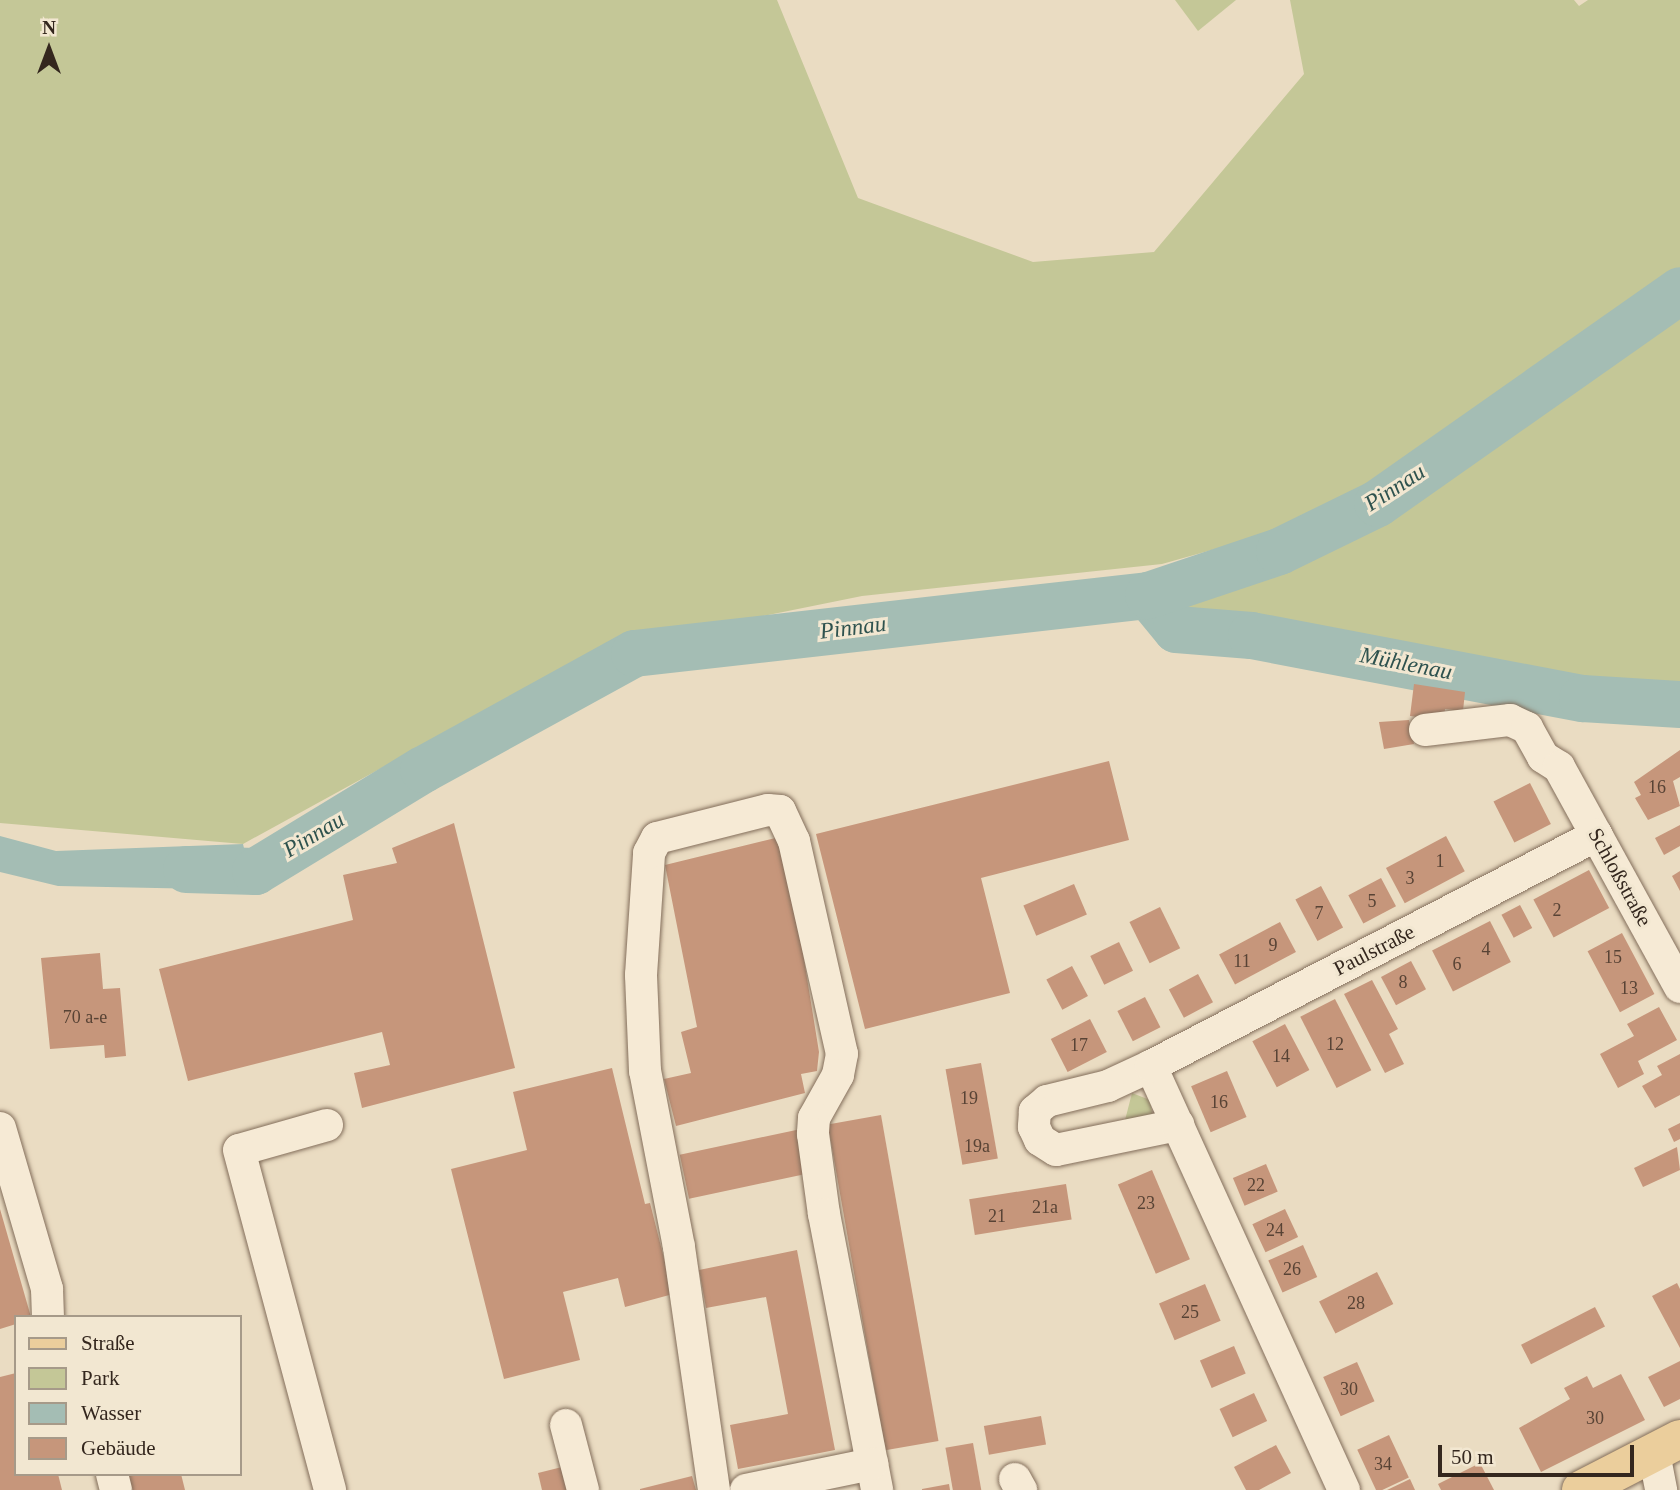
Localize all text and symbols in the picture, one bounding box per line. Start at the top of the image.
north arrow [14,14,84,84]
text: N [42,17,56,38]
water label: Pinnau [1360,458,1430,518]
water label: Pinnau [818,610,888,646]
water label: Mühlenau [1358,642,1454,686]
house number: 16 [1648,776,1666,798]
water label: Pinnau [278,806,350,864]
street label: Schloßstraße [1583,823,1657,931]
house number: 1 [1436,850,1444,872]
house number: 3 [1406,867,1414,889]
house number: 5 [1368,890,1376,912]
house number: 2 [1552,899,1562,921]
house number: 7 [1314,902,1324,924]
street label: Paulstraße [1329,919,1419,981]
house number: 9 [1268,934,1278,956]
house number: 4 [1482,938,1490,960]
house number: 15 [1604,946,1622,968]
house number: 11 [1233,950,1251,972]
house number: 6 [1452,953,1462,975]
house number: 8 [1398,971,1408,993]
house number: 13 [1620,977,1638,999]
house number: 70 a-e [63,1006,107,1028]
house number: 12 [1326,1033,1344,1055]
house number: 17 [1070,1034,1088,1056]
house number: 14 [1272,1045,1290,1067]
house number: 19 [960,1087,978,1109]
house number: 16 [1210,1091,1228,1113]
house number: 19a [964,1135,990,1157]
house number: 22 [1247,1174,1265,1196]
house number: 23 [1137,1192,1155,1214]
house number: 21a [1032,1196,1058,1218]
house number: 21 [988,1205,1006,1227]
house number: 24 [1266,1219,1284,1241]
house number: 26 [1283,1258,1301,1280]
house number: 28 [1347,1292,1365,1314]
house number: 25 [1181,1301,1199,1323]
legend [14,1315,242,1476]
text: Straße [81,1331,135,1355]
text: Park [81,1366,120,1390]
house number: 30 [1340,1378,1358,1400]
text: Wasser [81,1401,141,1425]
house number: 30 [1586,1407,1604,1429]
scale bar [1442,1430,1638,1474]
text: Gebäude [81,1436,156,1460]
text: 50 m [1451,1445,1494,1469]
house number: 34 [1374,1453,1392,1475]

